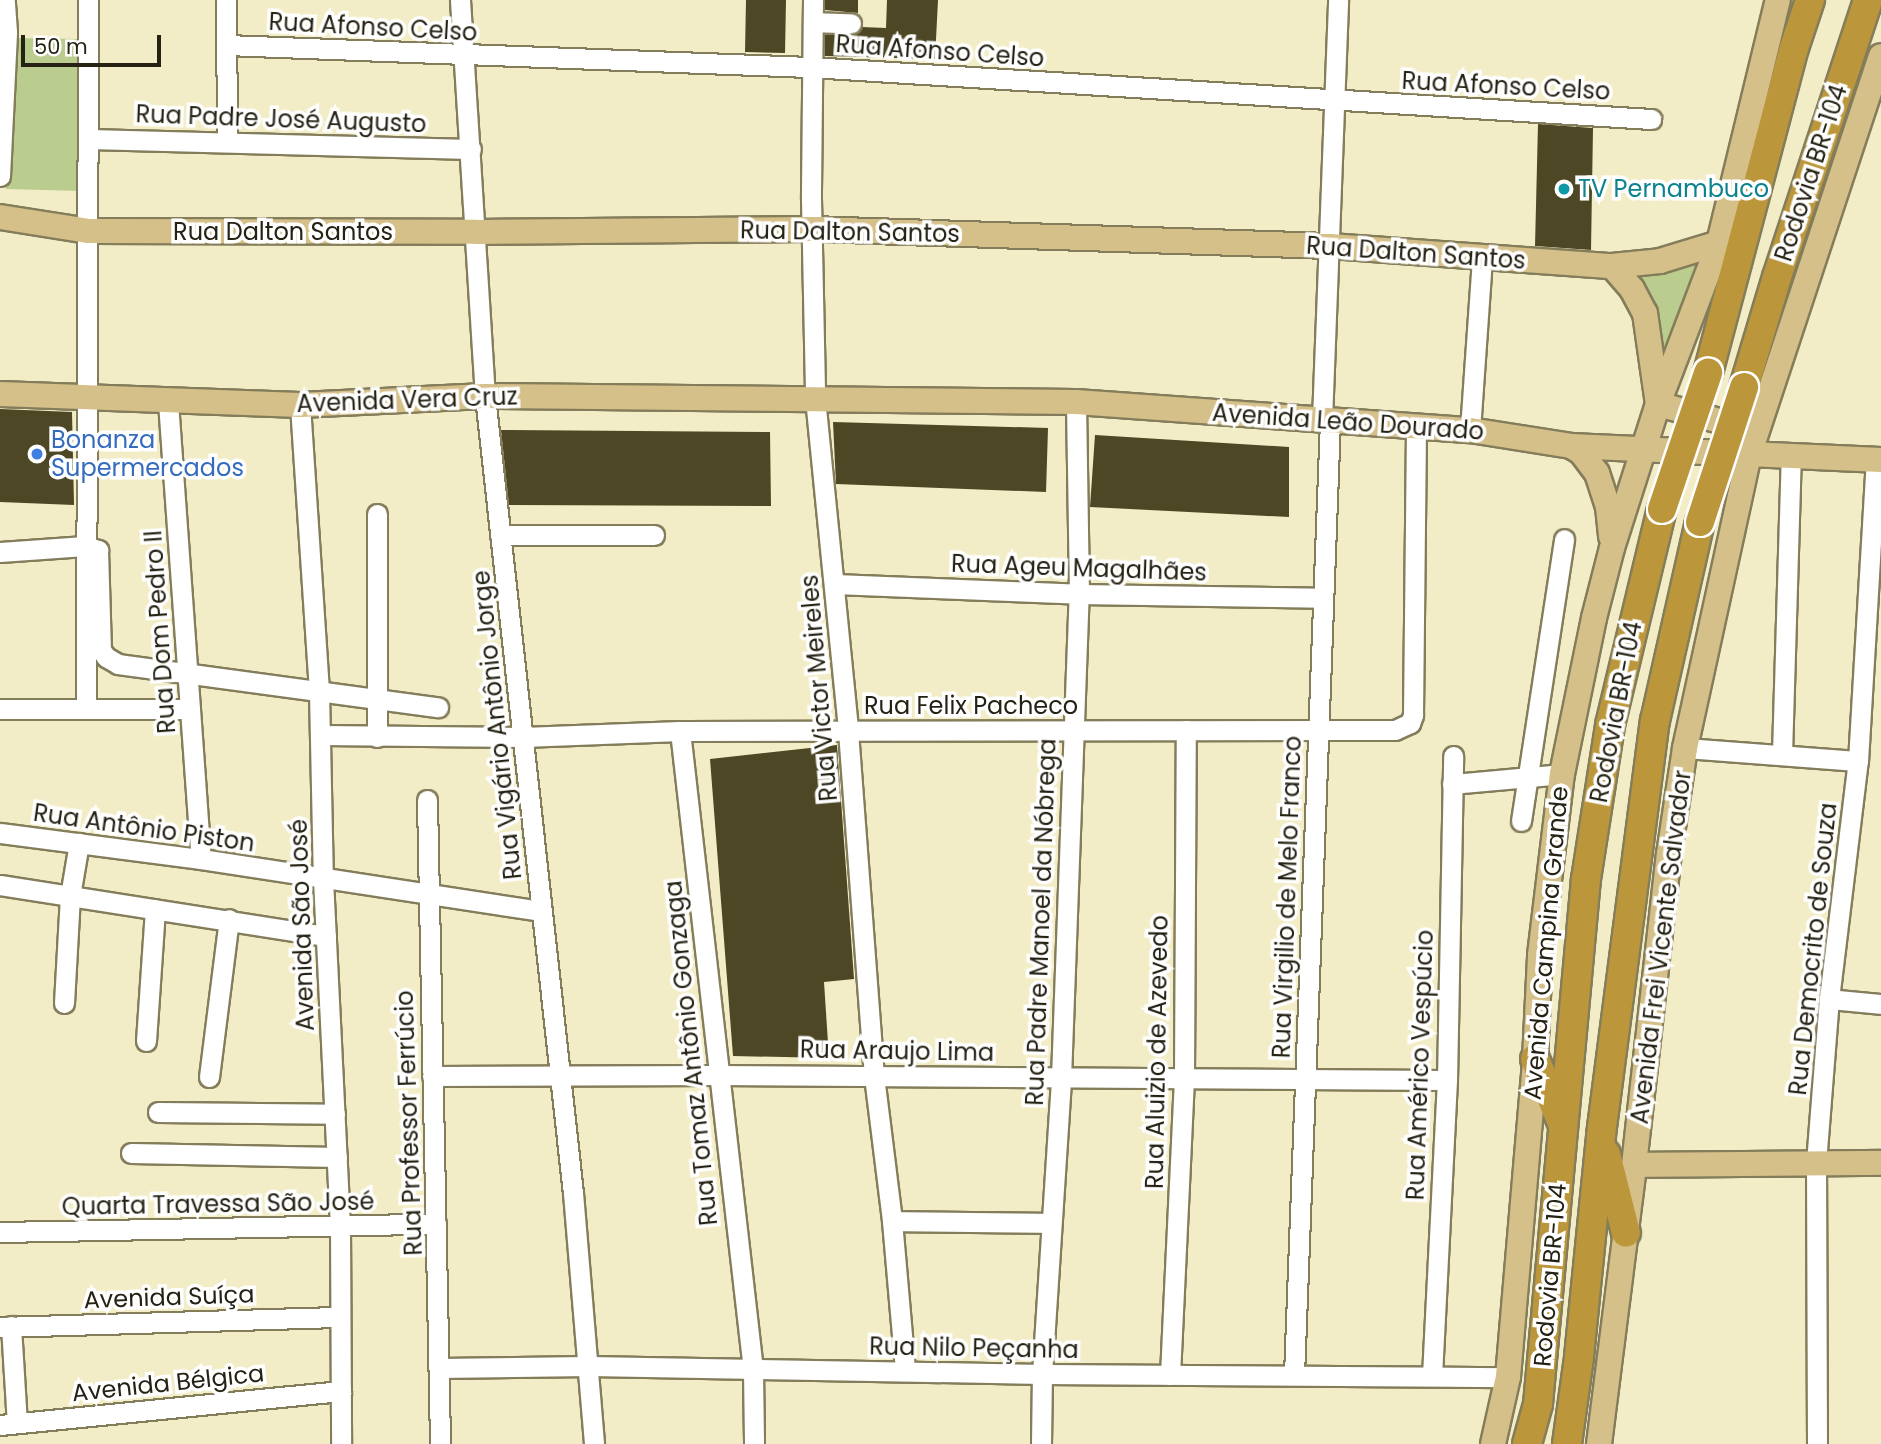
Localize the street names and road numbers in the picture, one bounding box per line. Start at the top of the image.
street label: Rua Afonso Celso [268,7,478,47]
street label: Rua Afonso Celso [835,29,1045,73]
street label: Rua Afonso Celso [1401,66,1611,106]
street label: Rodovia BR-104 [1769,81,1853,265]
street label: Rua Padre José Augusto [135,100,427,138]
street label: Rua Dalton Santos [740,216,960,248]
street label: Rua Dalton Santos [173,218,393,246]
street label: Rua Dalton Santos [1305,231,1527,275]
street label: Avenida Vera Cruz [296,382,518,418]
street label: Avenida Leão Dourado [1211,398,1485,446]
street label: Rua Dom Pedro II [139,529,181,735]
street label: Rua Ageu Magalhães [951,549,1207,587]
street label: Rua Vigário Antônio Jorge [466,569,528,881]
street label: Rua Victor Meireles [795,574,843,802]
street label: Rodovia BR-104 [1584,619,1648,805]
street label: Rua Felix Pacheco [864,692,1078,720]
street label: Rua Virgilio de Melo Franco [1267,735,1307,1059]
street label: Rua Padre Manoel da Nóbrega [1020,738,1062,1106]
street label: Avenida Frei Vicente Salvador [1625,768,1697,1126]
street label: Avenida Campina Grande [1518,785,1574,1101]
street label: Rua Antônio Piston [32,798,256,858]
street label: Rua Democrito de Souza [1783,801,1843,1097]
street label: Avenida São José [284,818,320,1032]
street label: Rua Tomaz Antônio Gonzaga [659,879,723,1227]
street label: Rua Aluizio de Azevedo [1140,915,1174,1189]
street label: Rua Américo Vespúcio [1401,929,1439,1201]
street label: Rua Professor Ferrúcio [390,990,428,1256]
street label: Rua Araujo Lima [800,1035,994,1067]
street label: Rodovia BR-104 [1528,1182,1572,1368]
street label: Quarta Travessa São José [61,1187,375,1221]
street label: Avenida Suíça [83,1280,255,1314]
street label: Rua Nilo Peçanha [869,1332,1079,1364]
street label: Avenida Bélgica [70,1359,266,1407]

